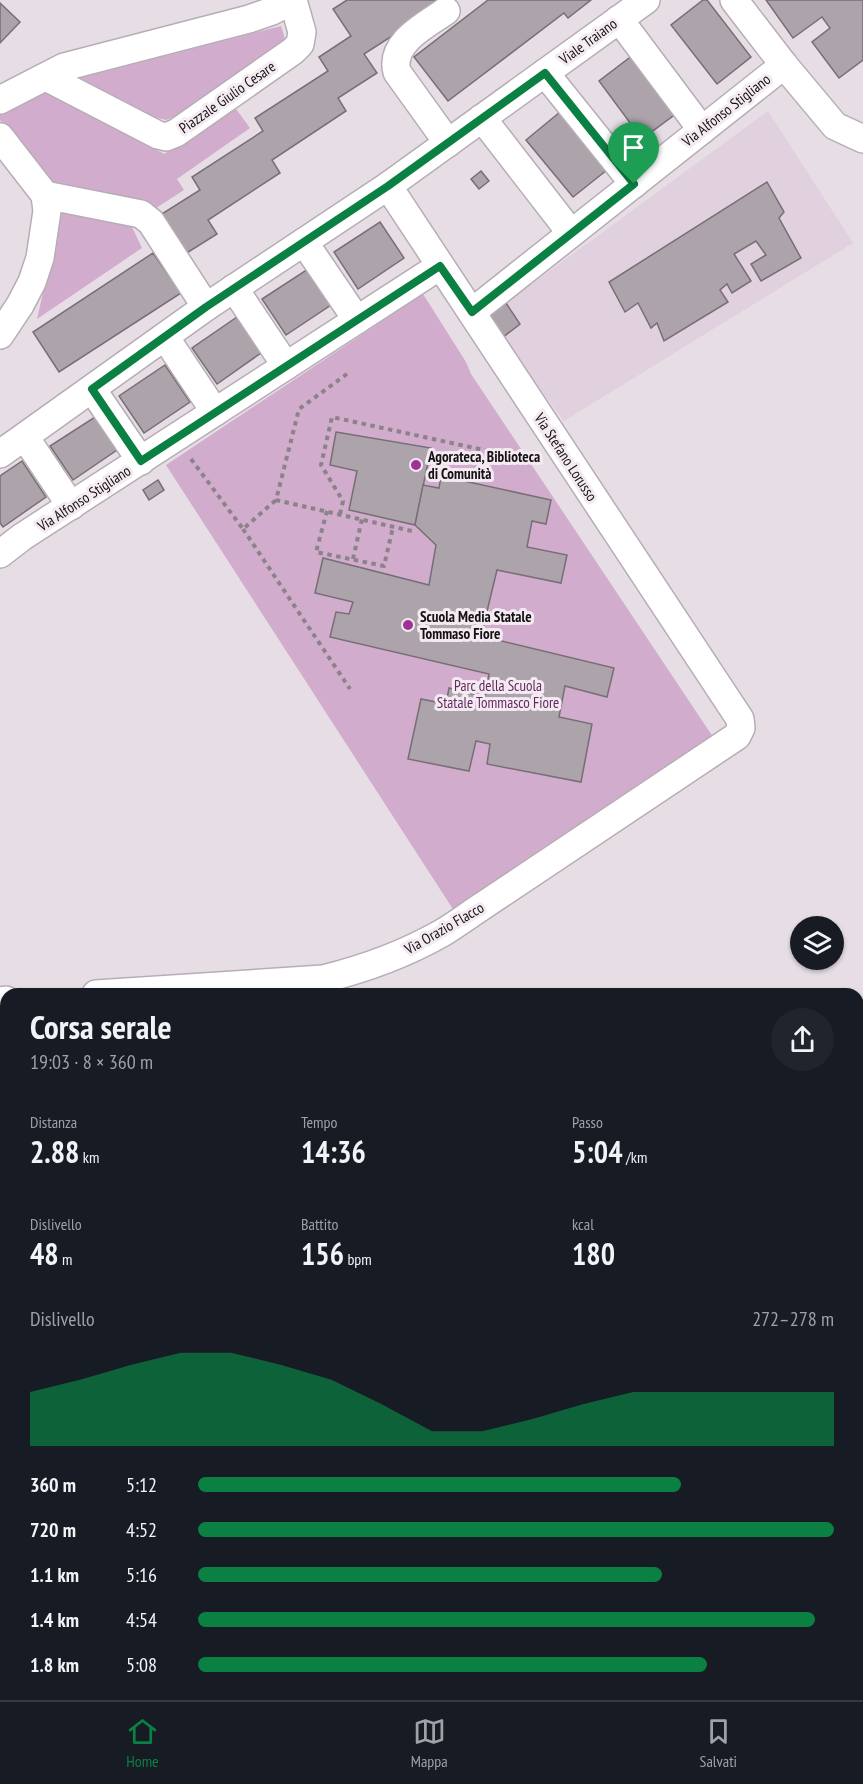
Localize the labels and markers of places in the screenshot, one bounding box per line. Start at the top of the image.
pin [608,122,659,184]
place label: Agorateca, Biblioteca di Comunità [427,447,540,483]
marker: Agorateca, Biblioteca di Comunità [409,458,423,472]
place label: Scuola Media Statale Tommaso Fiore [420,607,532,643]
marker: Scuola Media Statale Tommaso Fiore [401,618,415,632]

